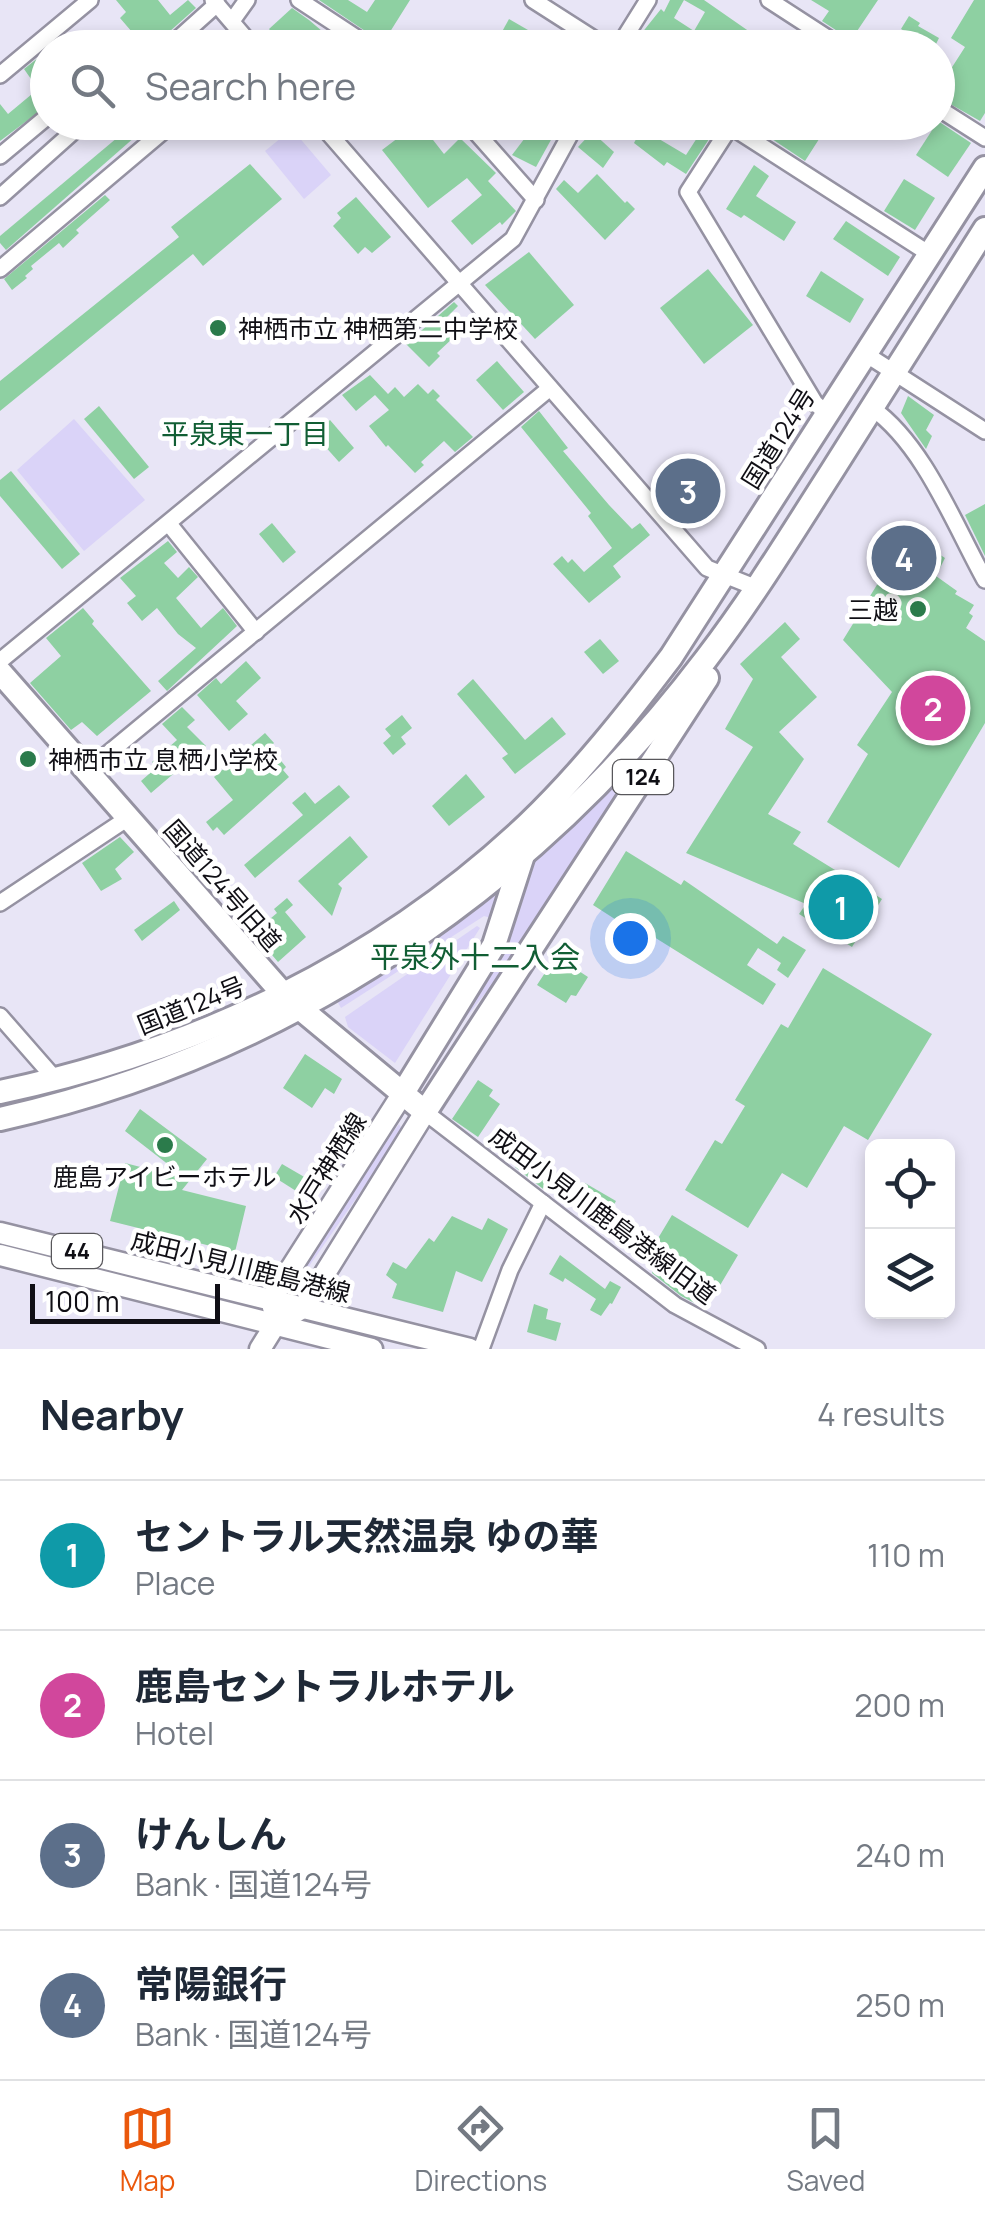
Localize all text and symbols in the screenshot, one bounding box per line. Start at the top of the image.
search box [30,30,955,140]
icon: search [65,58,120,113]
text: Search here [145,59,356,111]
place label: 神栖市立 神栖第二中学校 [238,311,518,346]
marker: 神栖市立 神栖第二中学校 [207,317,229,339]
street label: 国道124号 [733,381,823,495]
district label: 平泉東一丁目 [161,414,329,452]
pin: 3 [656,454,720,528]
pin: 4 [872,520,936,596]
place label: 三越 [848,592,898,627]
marker: 三越 [907,598,929,620]
pin: 2 [900,670,966,746]
place label: 神栖市立 息栖小学校 [48,742,278,777]
marker: 神栖市立 息栖小学校 [17,748,39,770]
road number: 124 [613,760,673,794]
street label: 国道124号旧道 [156,812,290,958]
pin: 1 [808,870,874,944]
your location [605,913,656,964]
district label: 平泉外十二入会 [370,936,580,977]
street label: 国道124号 [132,968,250,1042]
street label: 水戸神栖線 [278,1106,374,1230]
street label: 成田小見川鹿島港線旧道 [483,1118,723,1312]
marker: 鹿島アイビーホテル [154,1134,176,1156]
map controls [865,1139,955,1319]
button: locate [865,1139,955,1229]
place label: 鹿島アイビーホテル [53,1159,277,1194]
street label: 成田小見川鹿島港線 [128,1222,354,1310]
button: layers [865,1229,955,1319]
road number: 44 [52,1234,102,1268]
scale bar [30,1279,220,1324]
text: 100 m [45,1282,119,1320]
text: Nearby [40,1385,184,1443]
text: 4 results [817,1392,945,1436]
text: セントラル天然温泉 ゆの華 [135,1509,599,1561]
text: 1 [65,1533,80,1577]
text: 110 m [867,1533,945,1577]
text: Place [135,1561,216,1605]
text: 鹿島セントラルホテル [135,1659,515,1711]
text: 2 [63,1683,82,1727]
text: 200 m [854,1683,945,1727]
text: Hotel [135,1711,214,1755]
text: けんしん [135,1807,287,1859]
text: 3 [63,1833,82,1877]
text: 240 m [855,1833,945,1877]
text: Bank · 国道124号 [135,1862,372,1906]
text: 常陽銀行 [135,1957,287,2009]
text: 4 [63,1983,82,2027]
text: 250 m [855,1983,945,2027]
text: Bank · 国道124号 [135,2012,372,2056]
tab: Map [120,2101,175,2199]
tab: Directions [415,2101,547,2199]
tab: Saved [786,2101,865,2199]

